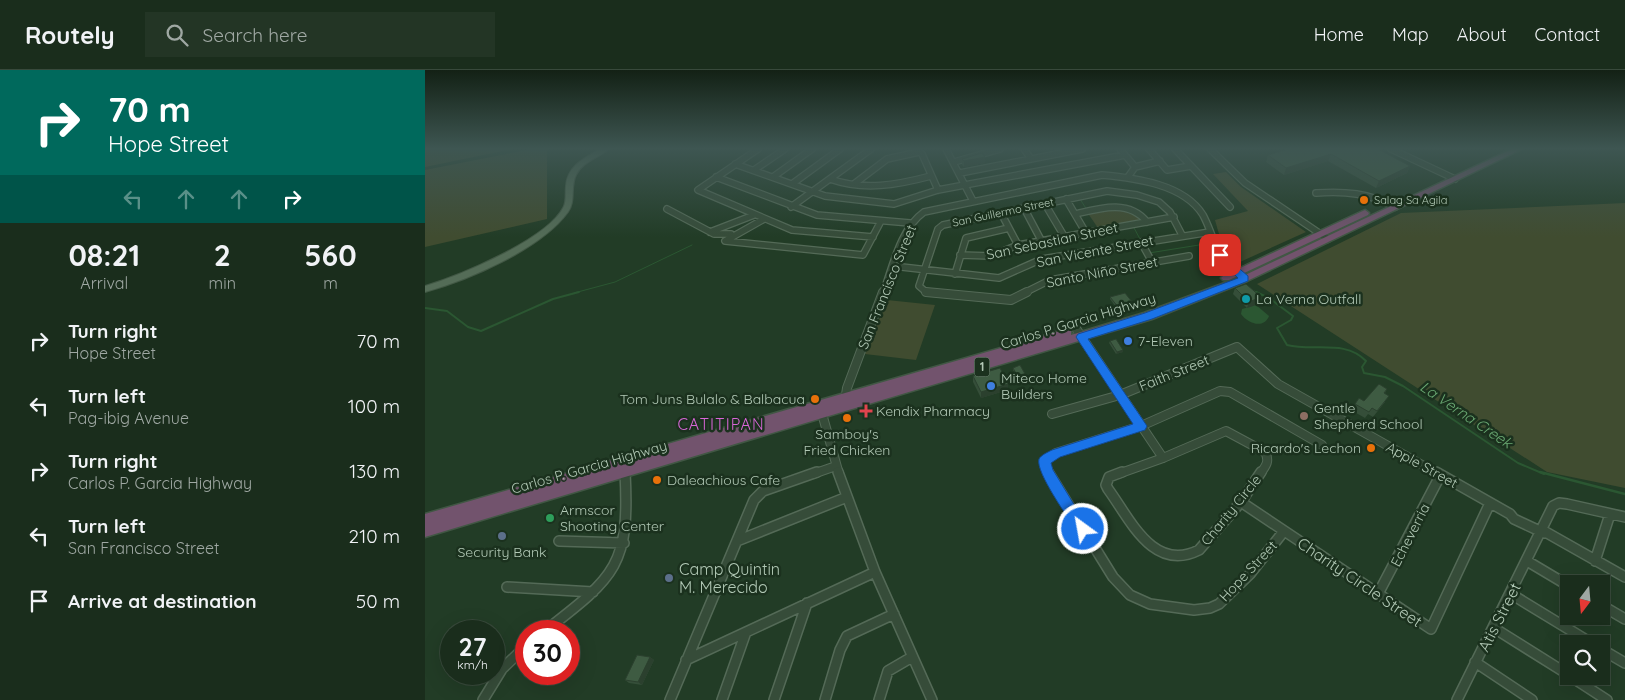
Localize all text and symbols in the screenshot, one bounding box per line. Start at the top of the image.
search box [145,12,495,57]
text: Routely [25,20,115,50]
icon: search [163,21,191,49]
text: Search here [203,23,307,47]
text: Home [1314,23,1364,46]
text: Map [1392,23,1429,46]
text: About [1457,23,1507,46]
text: Contact [1535,23,1600,46]
text: 70 m [108,87,191,131]
icon: right [25,90,90,155]
text: Hope Street [108,130,229,158]
icon: left [119,185,147,213]
icon: ahead [172,185,200,213]
icon: ahead [225,185,253,213]
icon: right [278,185,306,213]
place label: Salag Sa Agila [1374,193,1447,207]
street label: San Guillermo Street [951,194,1055,230]
marker: Salag Sa Agila [1358,194,1370,206]
street label: San Sebastian Street [985,218,1120,264]
street label: San Francisco Street [854,222,920,352]
street label: San Vicente Street [1035,231,1155,271]
pin [1199,234,1241,276]
text: 08:21 [68,236,140,274]
text: 2 [214,236,231,274]
text: 560 [304,236,357,274]
icon: arrive [1206,241,1234,269]
street label: Santo Niño Street [1045,252,1160,292]
text: Arrival [80,273,128,293]
text: min [209,273,236,293]
text: m [323,273,338,293]
street label: Carlos P. Garcia Highway [998,289,1158,353]
place label: La Verna Outfall [1256,290,1362,308]
marker: La Verna Outfall [1240,293,1252,305]
text: Turn right [68,319,157,343]
icon: right [25,327,53,355]
text: 70 m [356,329,400,353]
place label: 7-Eleven [1138,332,1193,350]
marker: 7-Eleven [1122,335,1134,347]
text: Hope Street [68,343,156,363]
street label: Faith Street [1136,351,1212,395]
road number: 1 [975,358,989,376]
place label: Miteco Home Builders [1001,369,1087,403]
water label: La Verna Creek [1417,377,1518,454]
marker: Miteco Home Builders [985,380,997,392]
text: Turn left [68,384,146,408]
place label: Tom Juns Bulalo & Balbacua [620,390,805,408]
icon: left [25,392,53,420]
marker: Tom Juns Bulalo & Balbacua [809,393,821,405]
text: 100 m [348,394,400,418]
place label: Gentle Shepherd School [1314,399,1423,433]
place label: Kendix Pharmacy [876,402,990,420]
marker: Kendix Pharmacy [860,405,872,417]
text: Pag-ibig Avenue [68,408,189,428]
marker: Gentle Shepherd School [1298,410,1310,422]
marker: Samboy's Fried Chicken [841,412,853,424]
district label: CATITIPAN [677,414,765,434]
place label: Samboy's Fried Chicken [804,425,890,459]
street label: Carlos P. Garcia Highway [509,436,669,498]
street label: Apple Street [1383,438,1461,492]
place label: Ricardo's Lechon [1251,439,1361,457]
marker: Ricardo's Lechon [1365,442,1377,454]
text: Turn right [68,449,157,473]
icon: right [25,457,53,485]
text: 130 m [349,459,400,483]
place label: Daleachious Cafe [667,471,780,489]
street label: Charity Circle [1197,471,1265,549]
text: Carlos P. Garcia Highway [68,473,252,493]
marker: Daleachious Cafe [651,474,663,486]
street label: Echeverria [1386,500,1434,570]
place label: Armscor Shooting Center [560,501,665,535]
position arrow [1056,502,1108,554]
marker: Armscor Shooting Center [544,512,556,524]
text: Turn left [68,514,146,538]
icon: left [25,522,53,550]
text: 210 m [349,524,400,548]
marker: Security Bank [496,530,508,542]
street label: Charity Circle Street [1294,533,1426,631]
street label: Hope Street [1215,537,1281,605]
text: San Francisco Street [68,538,219,558]
place label: Security Bank [457,543,547,561]
place label: Camp Quintin M. Merecido [679,559,780,597]
marker: Camp Quintin M. Merecido [663,572,675,584]
north arrow [1560,575,1610,625]
map controls [1560,575,1610,685]
street label: Atis Street [1473,579,1525,655]
icon: arrive [25,587,53,615]
text: Arrive at destination [68,589,257,613]
text: 50 m [356,589,400,613]
speed limit sign: 30 [515,620,580,685]
text: 27 [459,631,486,662]
button: search [1560,635,1610,685]
text: km/h [457,657,488,672]

